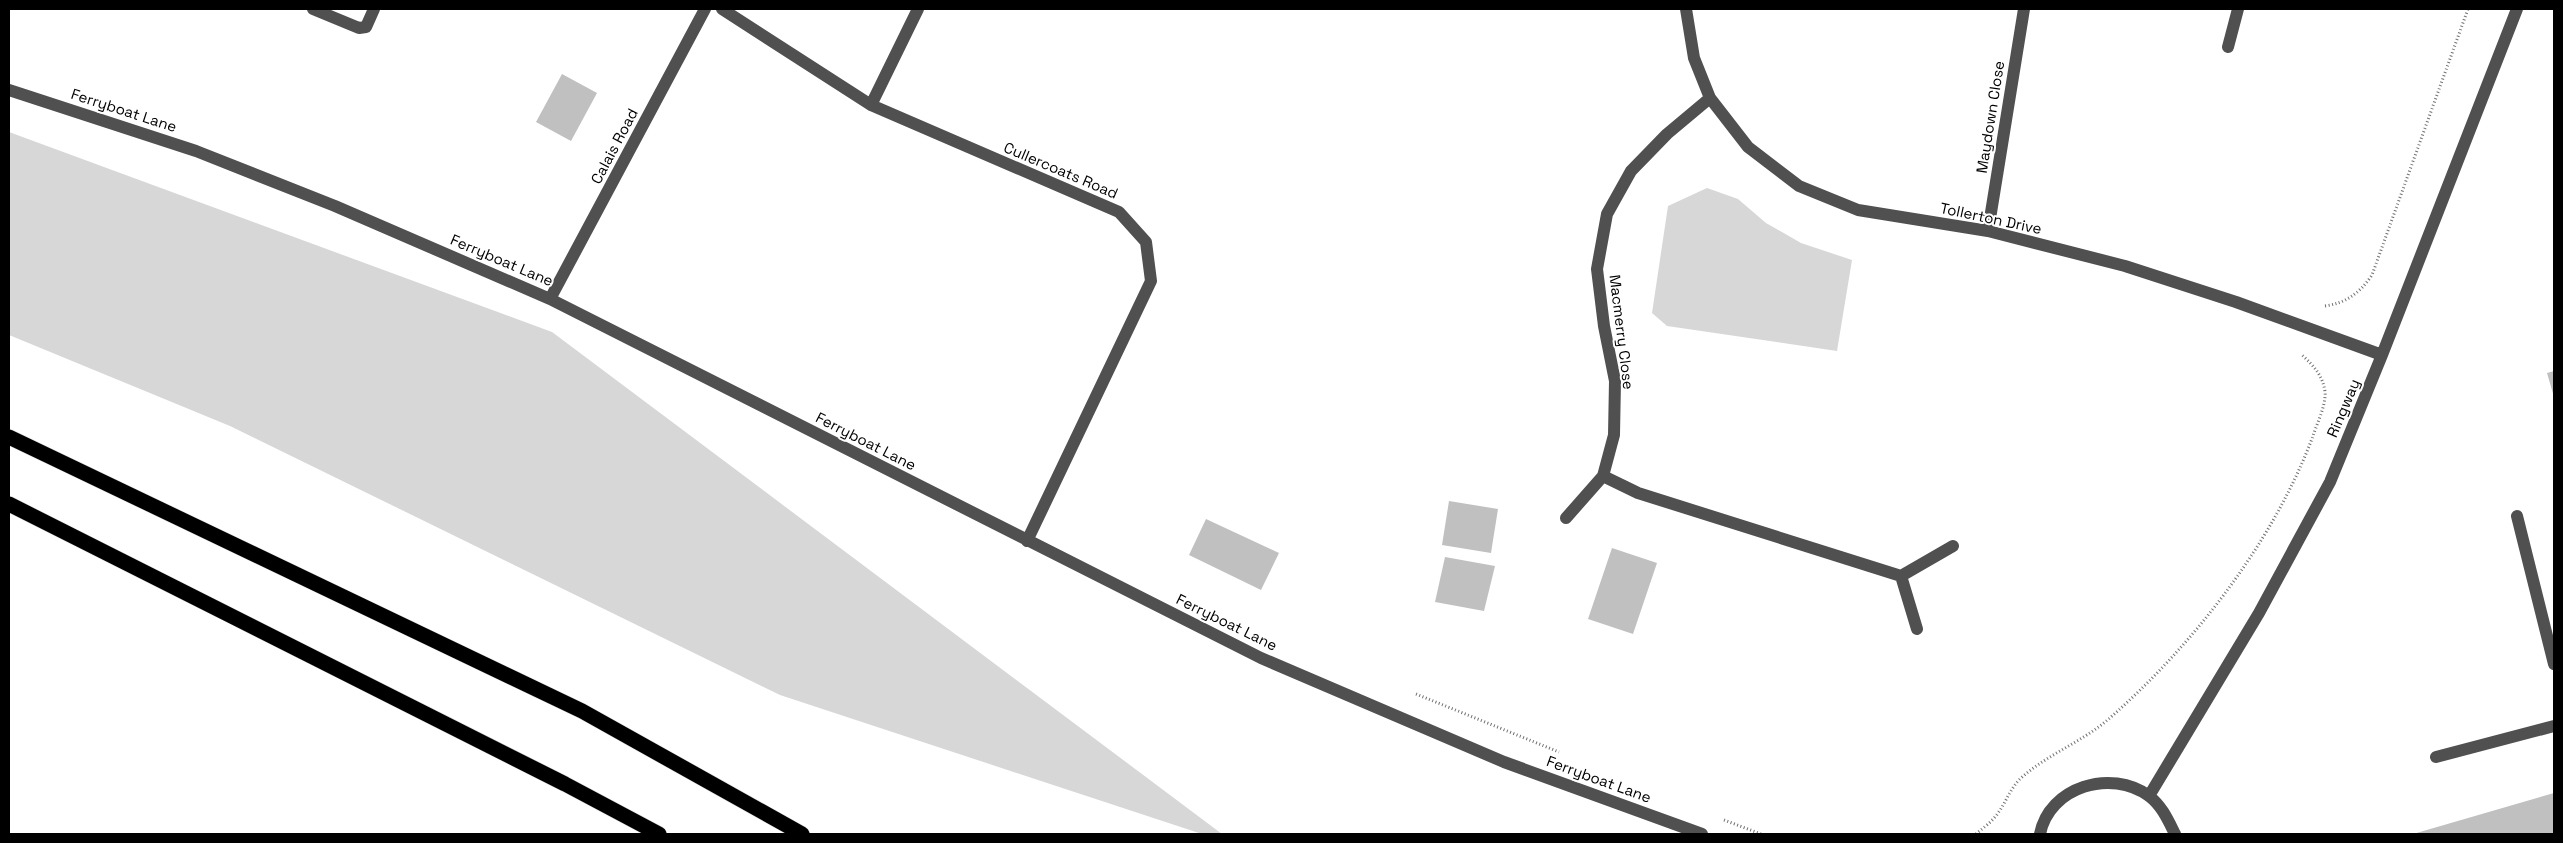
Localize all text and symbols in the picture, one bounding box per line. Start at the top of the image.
street label: Maydown Close [1972,59,2008,175]
street label: Ferryboat Lane [69,84,179,136]
street label: Calais Road [586,105,642,187]
street label: Cullercoats Road [1001,137,1121,203]
street label: Tollerton Drive [1938,198,2044,238]
street label: Ferryboat Lane [448,230,556,290]
street label: Macmerry Close [1606,273,1639,391]
street label: Ringway [2322,376,2364,440]
street label: Ferryboat Lane [813,408,919,475]
street label: Ferryboat Lane [1173,589,1281,655]
street label: Ferryboat Lane [1544,751,1654,807]

